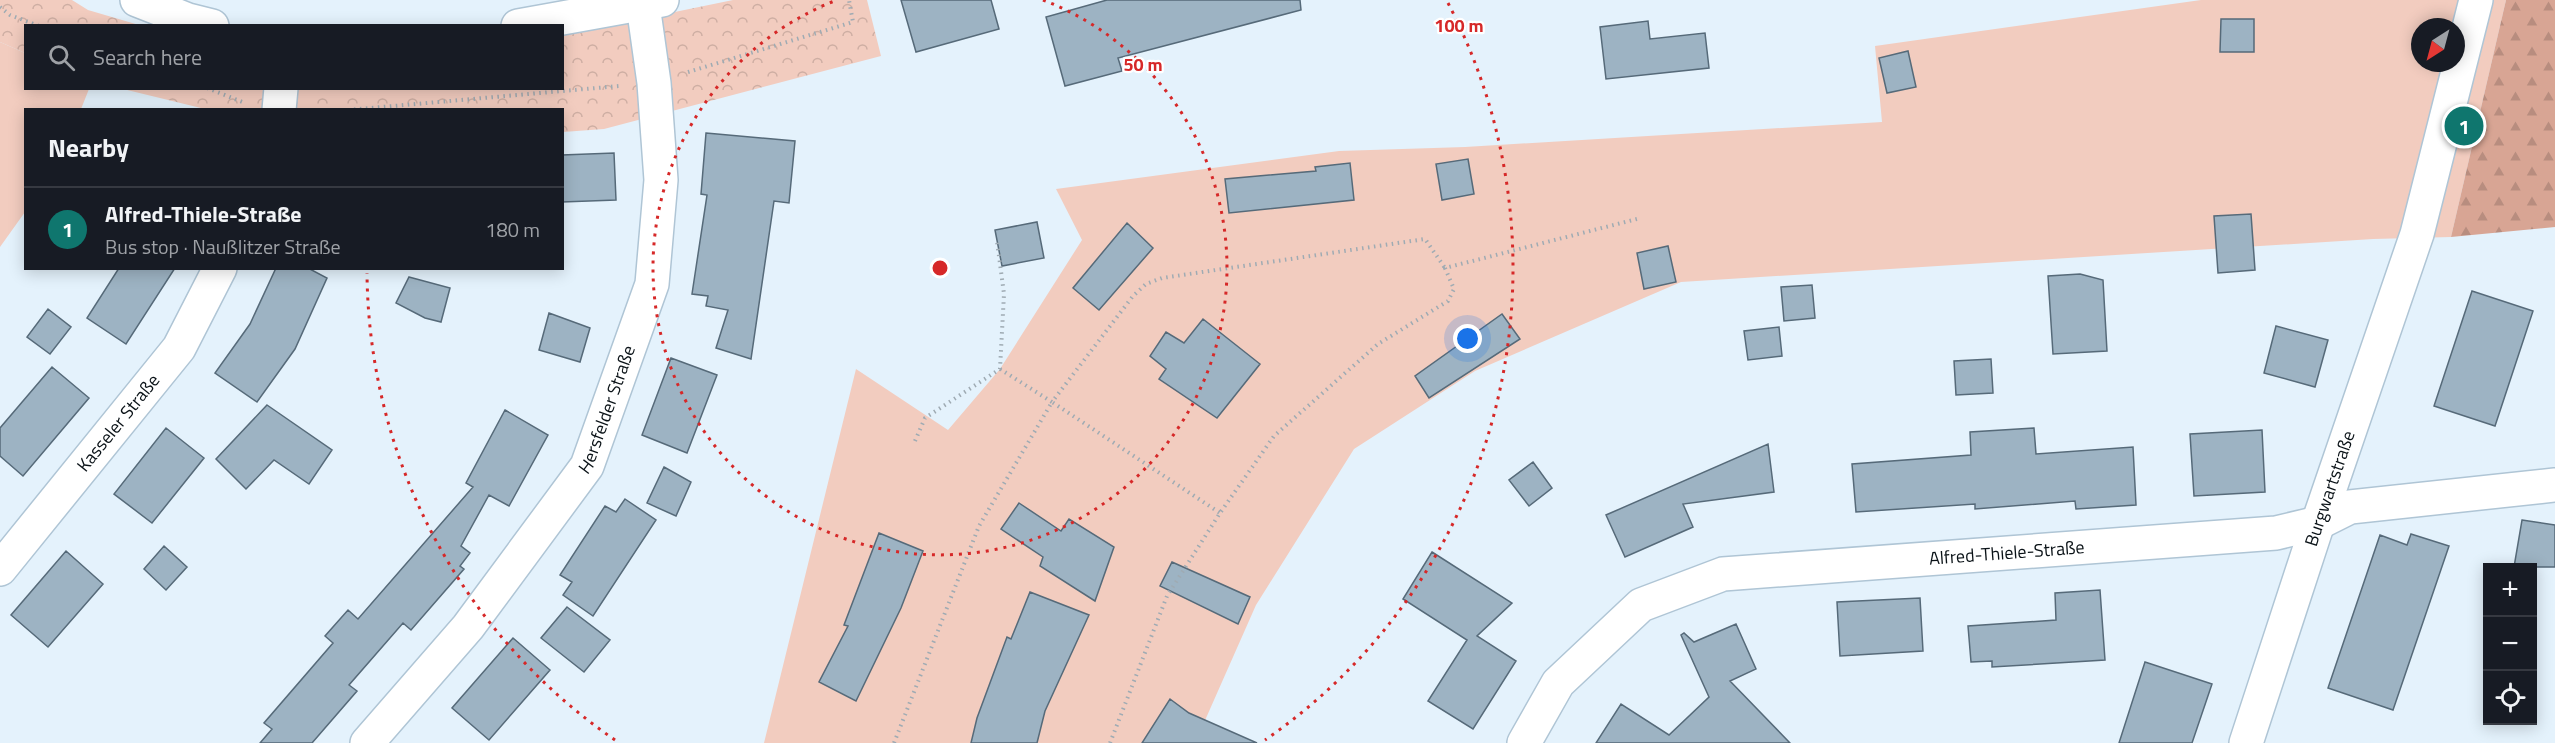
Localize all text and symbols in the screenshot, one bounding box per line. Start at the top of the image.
text: 100 m [1434,12,1484,39]
north arrow [2411,18,2465,72]
search box [24,24,564,90]
text: Search here [93,40,202,74]
icon: search [45,41,78,74]
text: 50 m [1123,51,1163,78]
pin: 1 [2444,104,2484,148]
text: Nearby [48,128,129,167]
text: Alfred-Thiele-Straße [105,197,302,231]
text: 1 [62,214,73,245]
text: 180 m [485,214,540,245]
text: Bus stop · Naußlitzer Straße [105,231,341,262]
centre of rings [930,258,950,278]
your location [1453,324,1482,353]
street label: Hersfelder Straße [571,342,642,479]
street label: Kasseler Straße [70,368,166,477]
street label: Burgwartstraße [2297,427,2362,550]
street label: Alfred-Thiele-Straße [1928,533,2085,572]
map controls [2483,563,2537,725]
button: + [2483,563,2537,617]
button: − [2483,617,2537,671]
button: locate [2483,671,2537,725]

